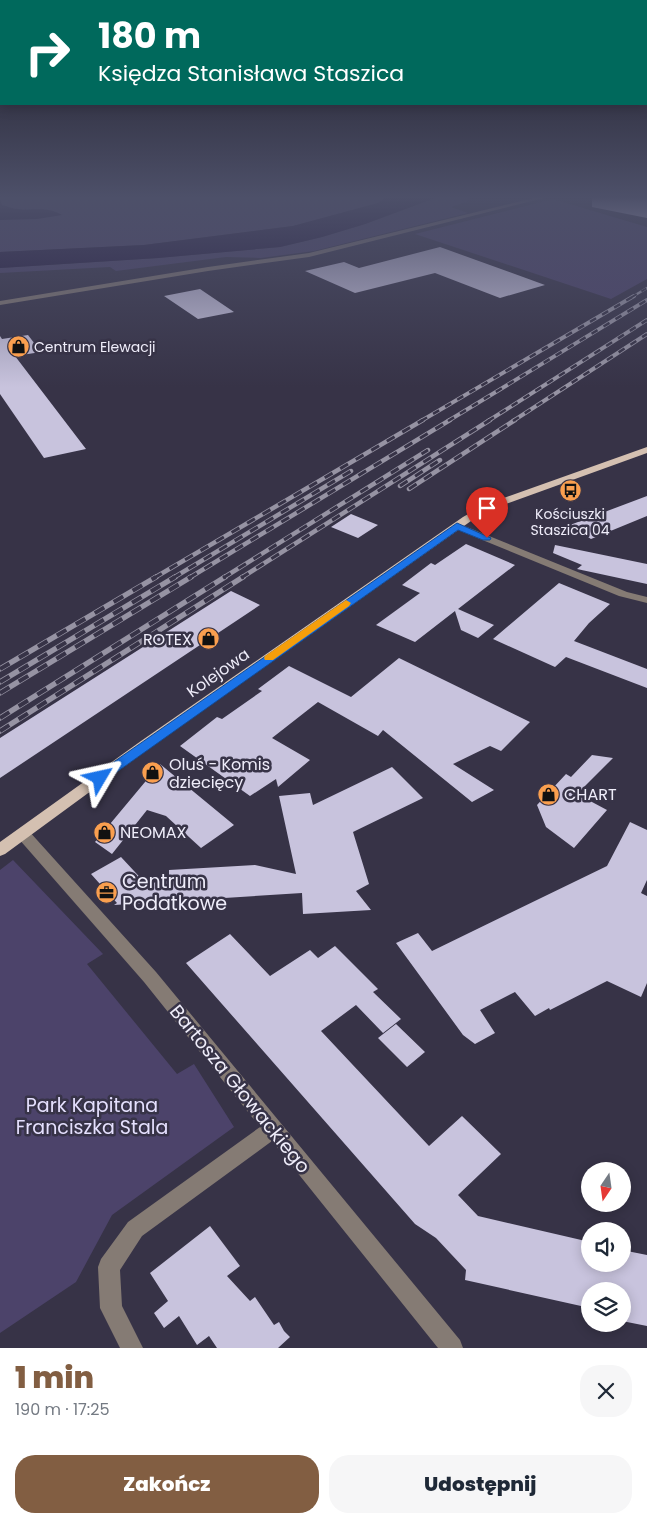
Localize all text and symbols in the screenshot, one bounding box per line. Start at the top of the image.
text: 180 m [98,11,201,60]
icon: right [15,20,80,85]
text: Księdza Stanisława Staszica [98,58,404,89]
shop icon: Centrum Elewacji [6,335,30,359]
place label: Centrum Elewacji [34,337,156,357]
bus stop icon: Kościuszki Staszica 04 [558,479,582,503]
pin [466,487,508,538]
icon: arrive [473,494,501,522]
place label: Kościuszki Staszica 04 [530,504,610,540]
shop icon: ROTEX [196,627,220,651]
place label: ROTEX [143,628,192,651]
street label: Kolejowa [182,643,254,703]
position arrow [73,751,125,803]
place label: Oluś - Komis dziecięcy [169,753,270,794]
shop icon: Oluś - Komis dziecięcy [141,761,165,785]
shop icon: CHART [536,782,560,806]
place label: CHART [564,783,617,806]
shop icon: NEOMAX [92,820,116,844]
place label: NEOMAX [120,821,187,844]
place label: Centrum Podatkowe [122,868,227,917]
office icon: Centrum Podatkowe [94,880,118,904]
street label: Bartosza Głowackiego [163,999,317,1179]
park label: Park Kapitana Franciszka Stala [16,1092,168,1141]
north arrow [581,1162,631,1212]
map controls [581,1162,631,1332]
button: sound [581,1222,631,1272]
button: layers [581,1282,631,1332]
text: 1 min [15,1356,94,1399]
button: close [580,1365,632,1417]
text: 190 m · 17:25 [15,1398,109,1421]
button: Zakończ [15,1455,319,1513]
button: Udostępnij [329,1455,632,1513]

